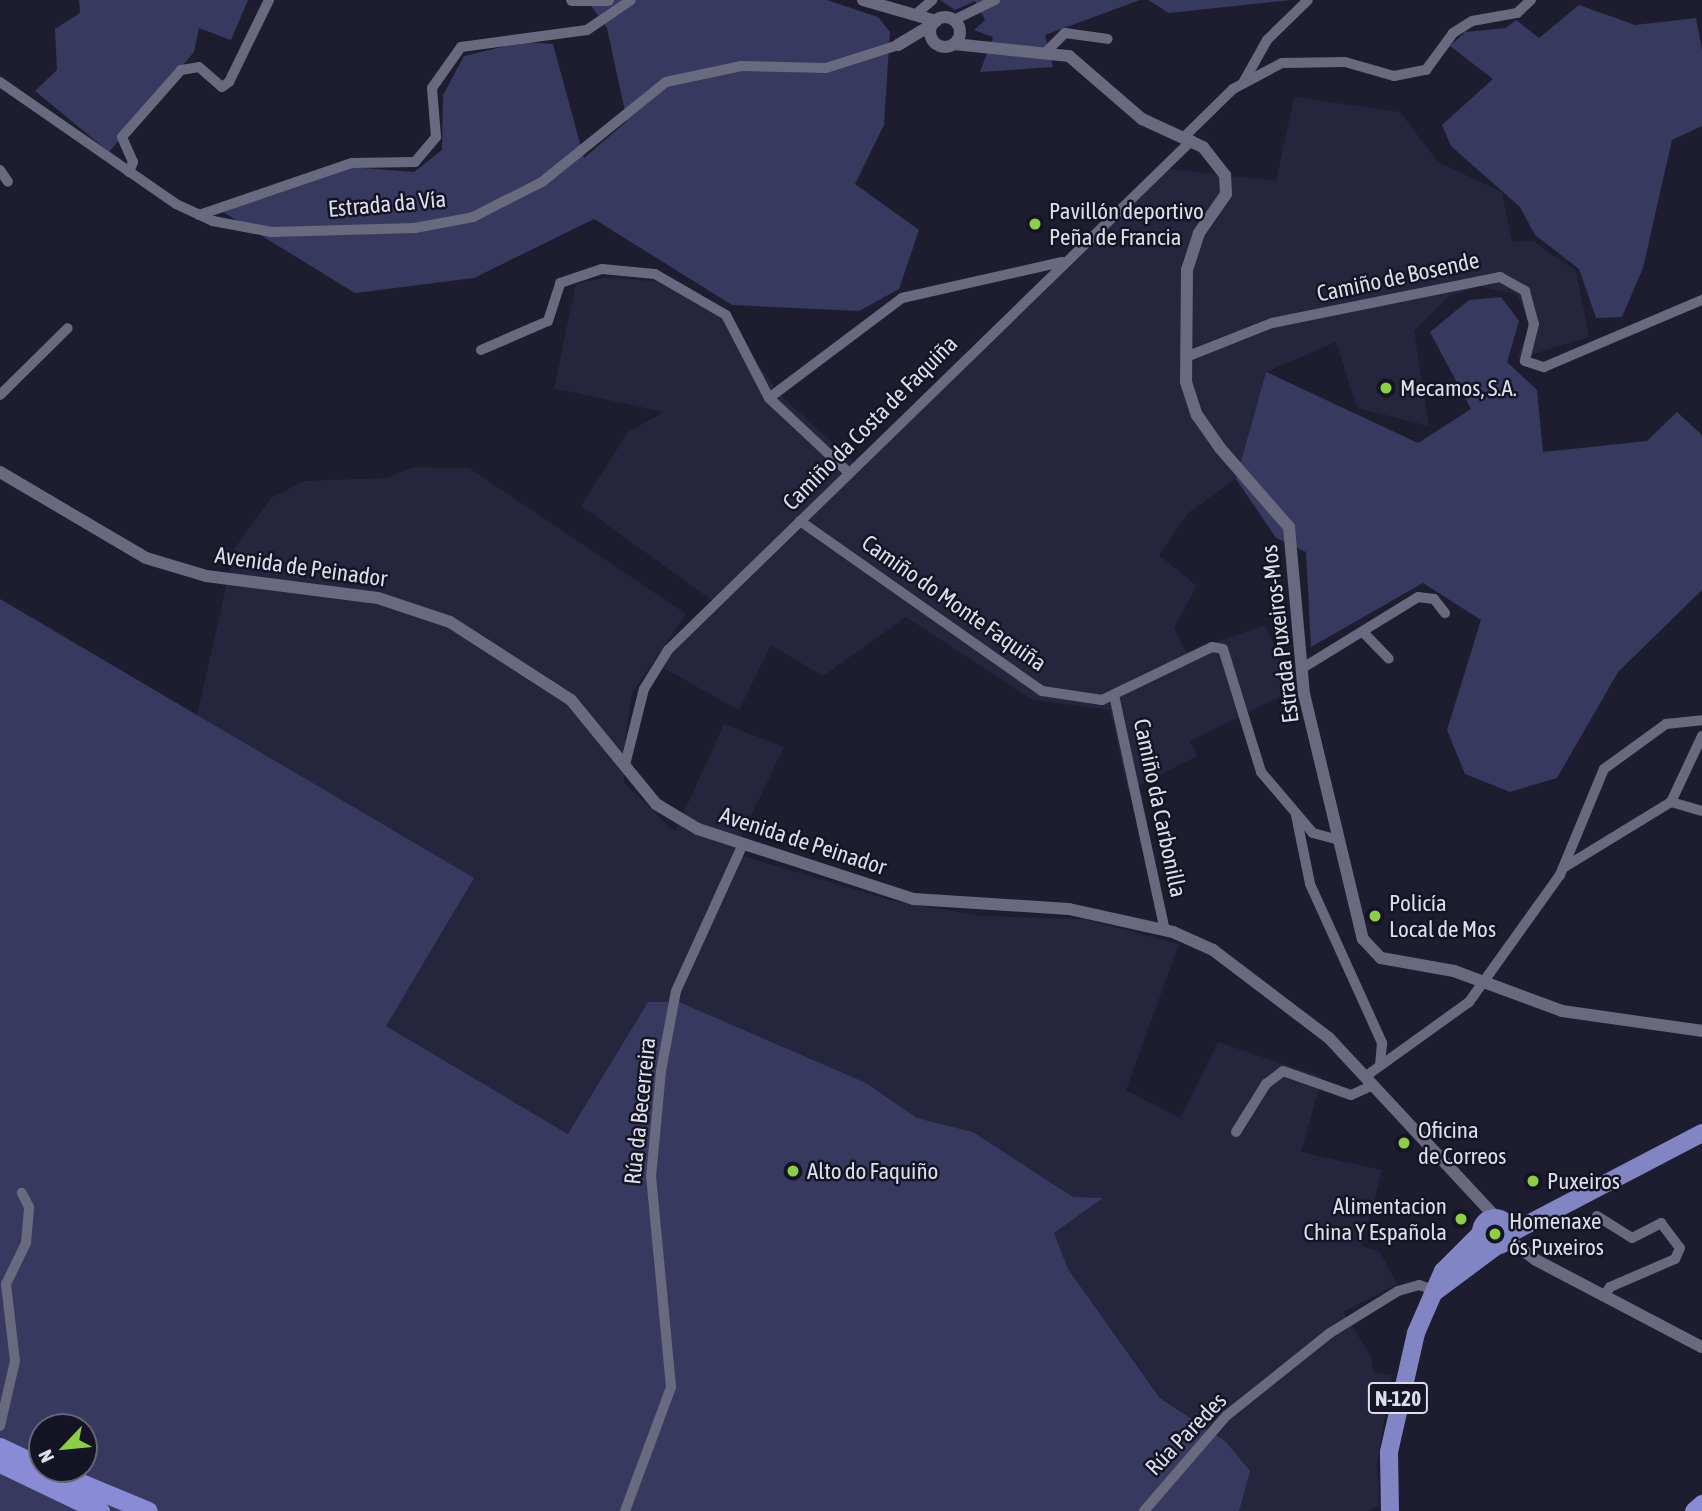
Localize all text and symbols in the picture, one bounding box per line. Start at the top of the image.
street label: Estrada da Vía [327,185,447,223]
place label: Pavillón deportivo Peña de Francia [1049,197,1204,251]
marker: Pavillón deportivo Peña de Francia [1027,216,1043,232]
street label: Camiño de Bosende [1314,246,1482,308]
street label: Camiño da Costa de Faquiña [777,330,963,516]
place label: Mecamos, S.A. [1400,374,1517,402]
marker: Mecamos, S.A. [1378,380,1394,396]
street label: Camiño do Monte Faquiña [856,529,1052,677]
street label: Avenida de Peinador [213,541,389,593]
street label: Estrada Puxeiros-Mos [1255,543,1305,725]
street label: Camiño da Carbonilla [1128,716,1192,900]
street label: Avenida de Peinador [716,801,890,881]
place label: Policía Local de Mos [1389,889,1496,943]
marker: Policía Local de Mos [1367,908,1383,924]
street label: Rúa da Becerreira [619,1036,661,1186]
place label: Oficina de Correos [1418,1116,1506,1170]
marker: Oficina de Correos [1396,1135,1412,1151]
place label: Alto do Faquiño [807,1157,938,1185]
marker: Alto do Faquiño [785,1163,801,1179]
place label: Puxeiros [1547,1167,1620,1195]
marker: Puxeiros [1525,1173,1541,1189]
place label: Alimentacion China Y Española [1304,1192,1447,1246]
place label: Homenaxe ós Puxeiros [1509,1207,1604,1261]
marker: Alimentacion China Y Española [1453,1211,1469,1227]
marker: Homenaxe ós Puxeiros [1487,1226,1503,1242]
road number: N-120 [1366,1380,1430,1416]
street label: Rúa Paredes [1140,1387,1232,1481]
north arrow [28,1413,98,1483]
text: N [34,1446,58,1466]

